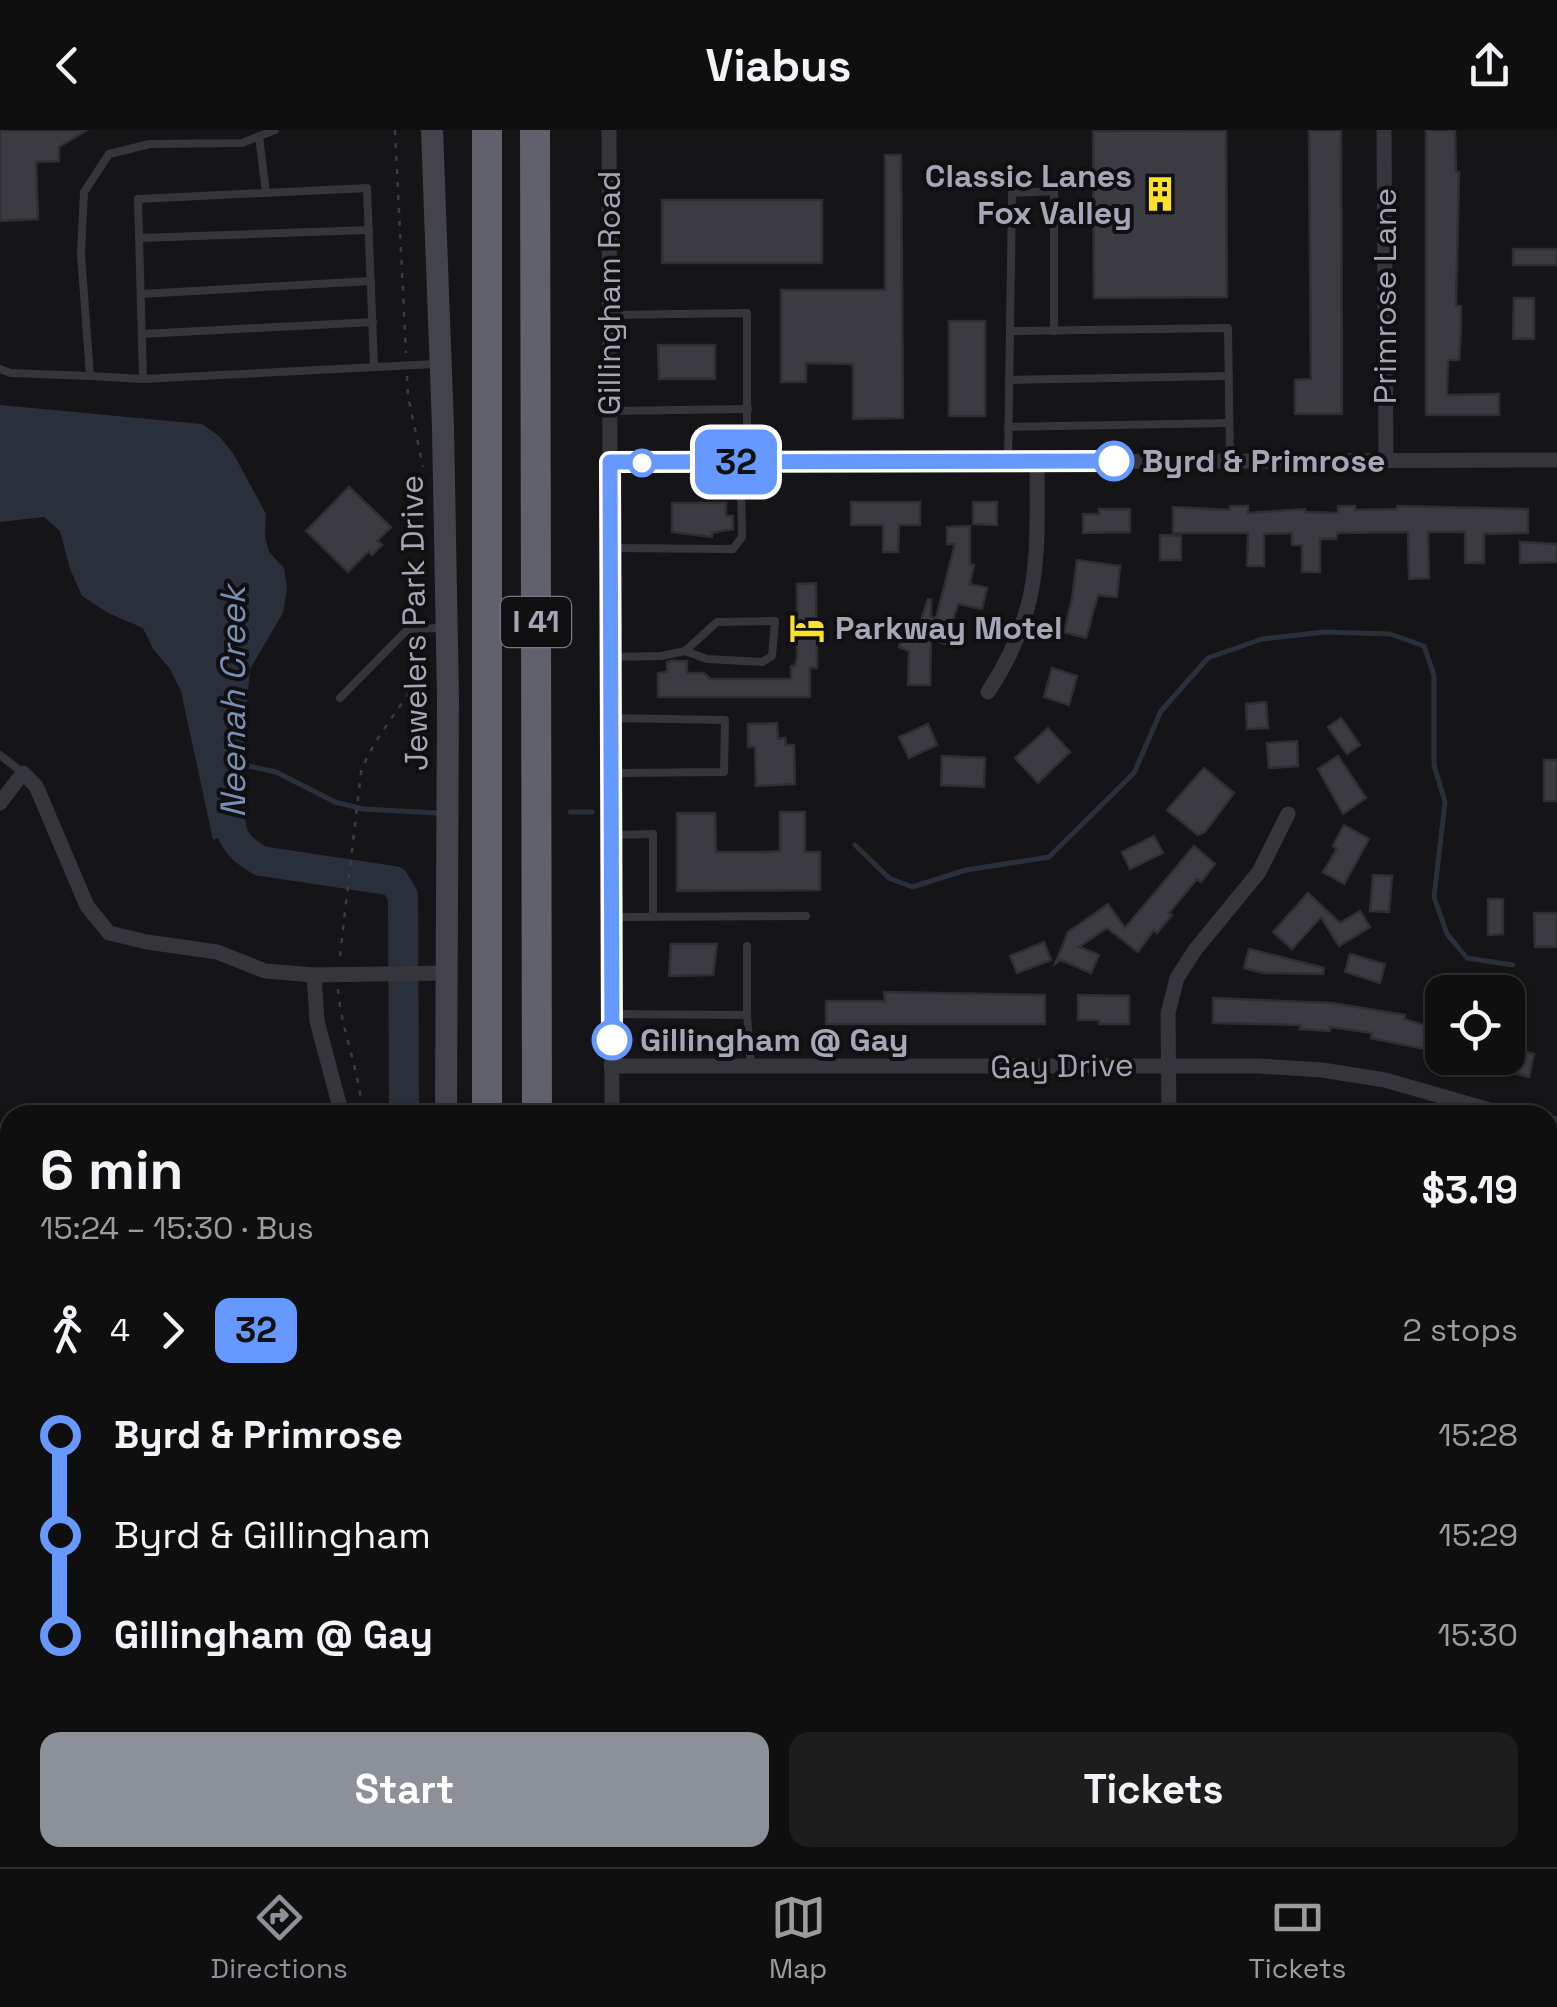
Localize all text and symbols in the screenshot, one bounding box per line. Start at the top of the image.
text: Viabus [706,37,851,94]
icon: back [40,38,95,93]
icon: share [1462,38,1517,93]
place label: Classic Lanes Fox Valley [925,156,1132,233]
street label: Gillingham Road [589,171,629,415]
building icon: Classic Lanes Fox Valley [1141,175,1179,213]
street label: Primrose Lane [1365,188,1405,404]
line badge: 32 [691,430,781,494]
text: 32 [715,440,757,484]
place label: Byrd & Primrose [1142,441,1385,481]
marker: Byrd & Primrose [1095,442,1133,480]
unlabelled marker [629,450,655,476]
street label: Jewelers Park Drive [391,475,437,771]
water label: Neenah Creek [211,582,255,818]
road number: I 41 [501,597,571,647]
place label: Parkway Motel [835,608,1063,648]
hotel icon: Parkway Motel [788,609,826,647]
map controls [1425,975,1525,1075]
button: locate [1425,975,1525,1075]
place label: Gillingham @ Gay [640,1020,909,1060]
marker: Gillingham @ Gay [593,1021,631,1059]
street label: Gay Drive [990,1045,1134,1087]
text: 6 min [40,1135,183,1205]
text: $3.19 [1422,1166,1518,1214]
text: 15:24 – 15:30 · Bus [40,1208,314,1248]
icon: walk [40,1303,95,1358]
icon: forward [145,1303,200,1358]
text: 32 [235,1308,277,1352]
text: 4 [110,1310,130,1350]
text: 2 stops [1403,1310,1518,1350]
text: Byrd & Primrose [114,1411,403,1459]
text: 15:28 [1438,1415,1518,1455]
text: Byrd & Gillingham [114,1511,431,1559]
text: 15:29 [1439,1515,1518,1555]
text: Gillingham @ Gay [114,1611,433,1659]
text: 15:30 [1438,1615,1518,1655]
button: Start [40,1732,769,1847]
button: Tickets [789,1732,1518,1847]
tab: Directions [211,1890,348,1986]
tab: Map [769,1890,827,1986]
tab: Tickets [1249,1890,1346,1986]

